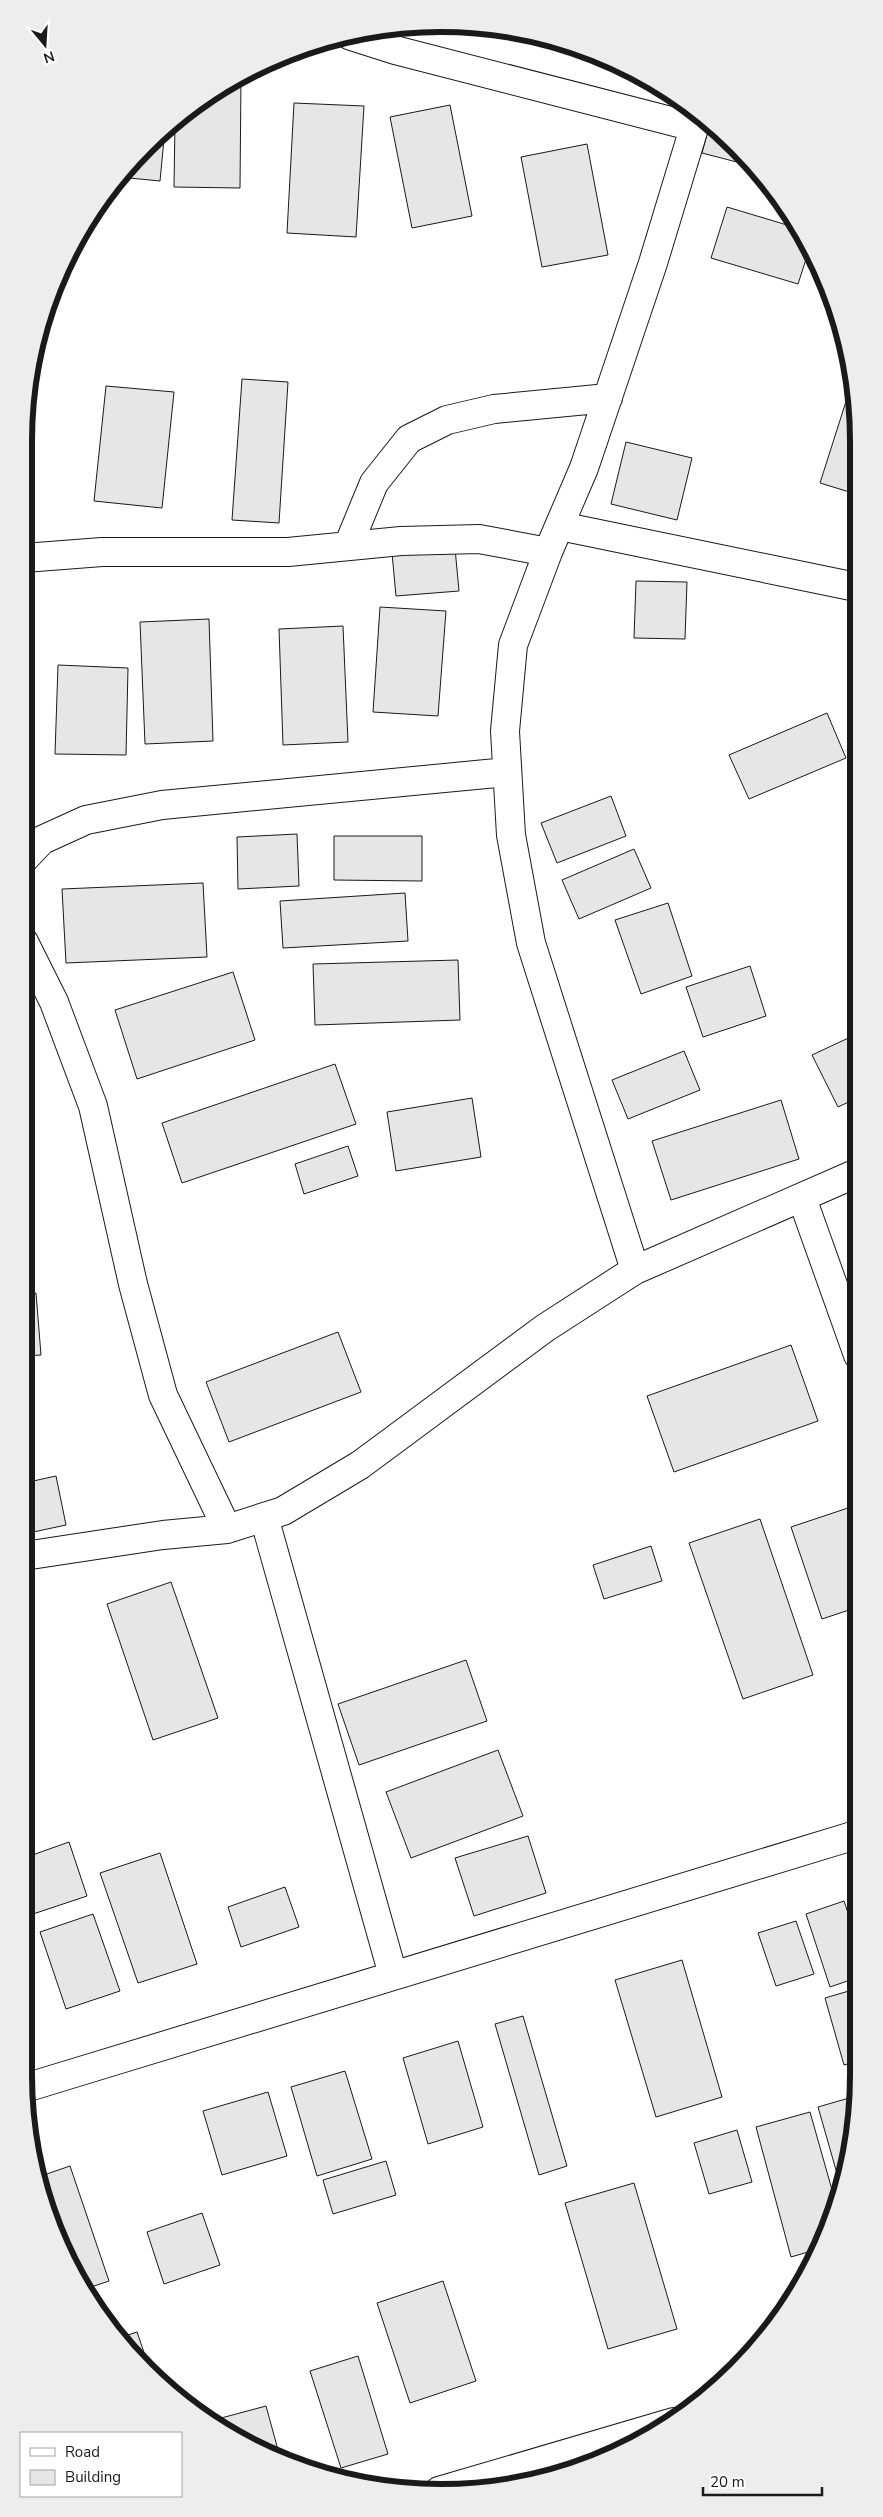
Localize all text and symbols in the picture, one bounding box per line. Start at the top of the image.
north arrow [20,20,70,70]
text: N [41,46,57,68]
legend [20,2432,182,2497]
text: Road [65,2442,100,2462]
scale bar [703,2464,822,2496]
text: Building [65,2467,121,2487]
text: 20 m [710,2472,745,2492]

